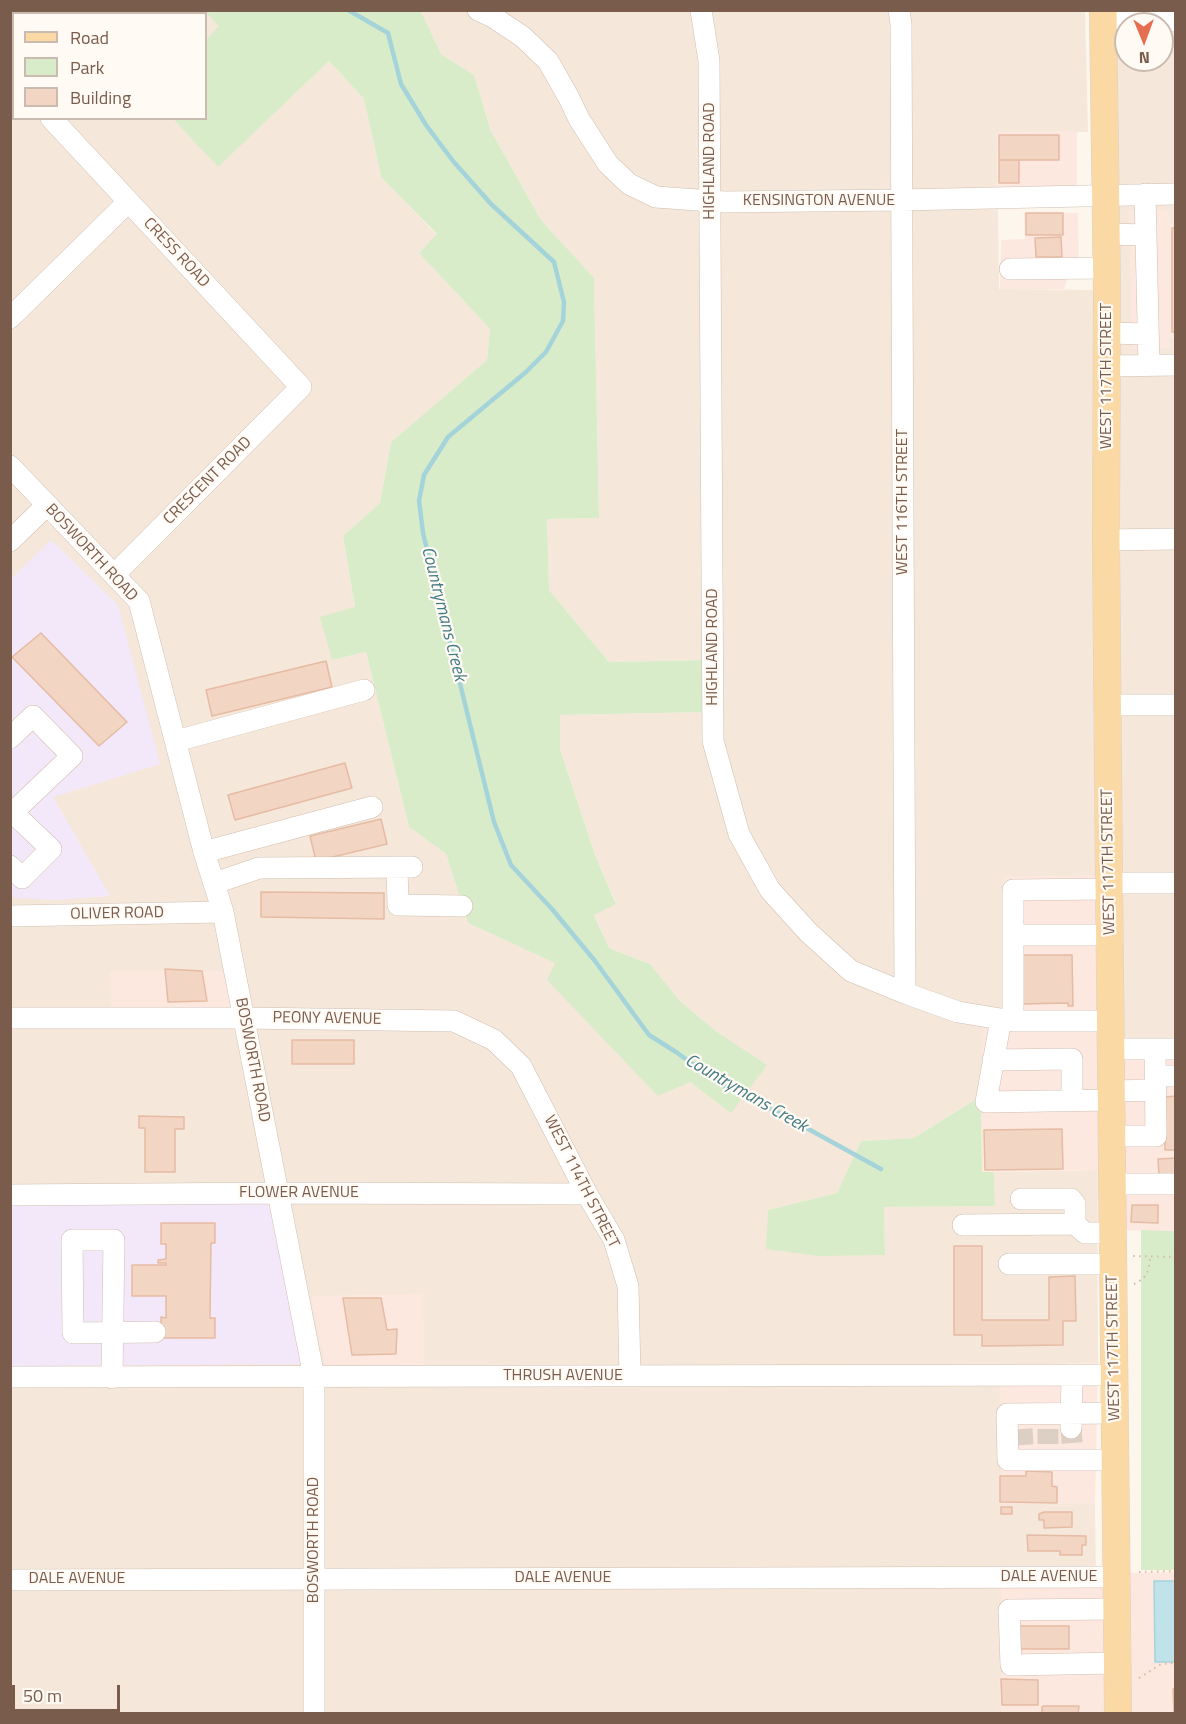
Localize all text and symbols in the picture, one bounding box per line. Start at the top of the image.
legend [12,12,207,120]
north arrow [1114,12,1174,72]
text: Road [70,24,109,51]
text: N [1139,46,1150,70]
text: Park [70,54,104,81]
text: Building [70,84,131,111]
street label: HIGHLAND ROAD [700,102,720,220]
street label: KENSINGTON AVENUE [743,191,895,211]
street label: CRESS ROAD [139,214,213,292]
street label: WEST 117TH STREET [1097,303,1117,449]
street label: WEST 116TH STREET [893,429,913,575]
street label: CRESCENT ROAD [160,433,256,529]
street label: BOSWORTH ROAD [41,500,141,606]
water label: Countrymans Creek [416,544,470,684]
street label: HIGHLAND ROAD [703,588,723,706]
street label: WEST 117TH STREET [1098,789,1120,935]
street label: OLIVER ROAD [70,904,164,924]
street label: BOSWORTH ROAD [231,996,273,1124]
street label: PEONY AVENUE [272,1008,382,1030]
water label: Countrymans Creek [681,1050,811,1138]
street label: WEST 114TH STREET [539,1112,623,1252]
street label: FLOWER AVENUE [239,1183,359,1203]
street label: WEST 117TH STREET [1103,1275,1125,1421]
street label: THRUSH AVENUE [503,1366,623,1386]
street label: BOSWORTH ROAD [304,1477,324,1603]
street label: DALE AVENUE [1001,1567,1097,1587]
street label: DALE AVENUE [515,1568,611,1588]
street label: DALE AVENUE [29,1569,125,1589]
scale bar [15,1673,123,1711]
text: 50 m [23,1682,62,1709]

